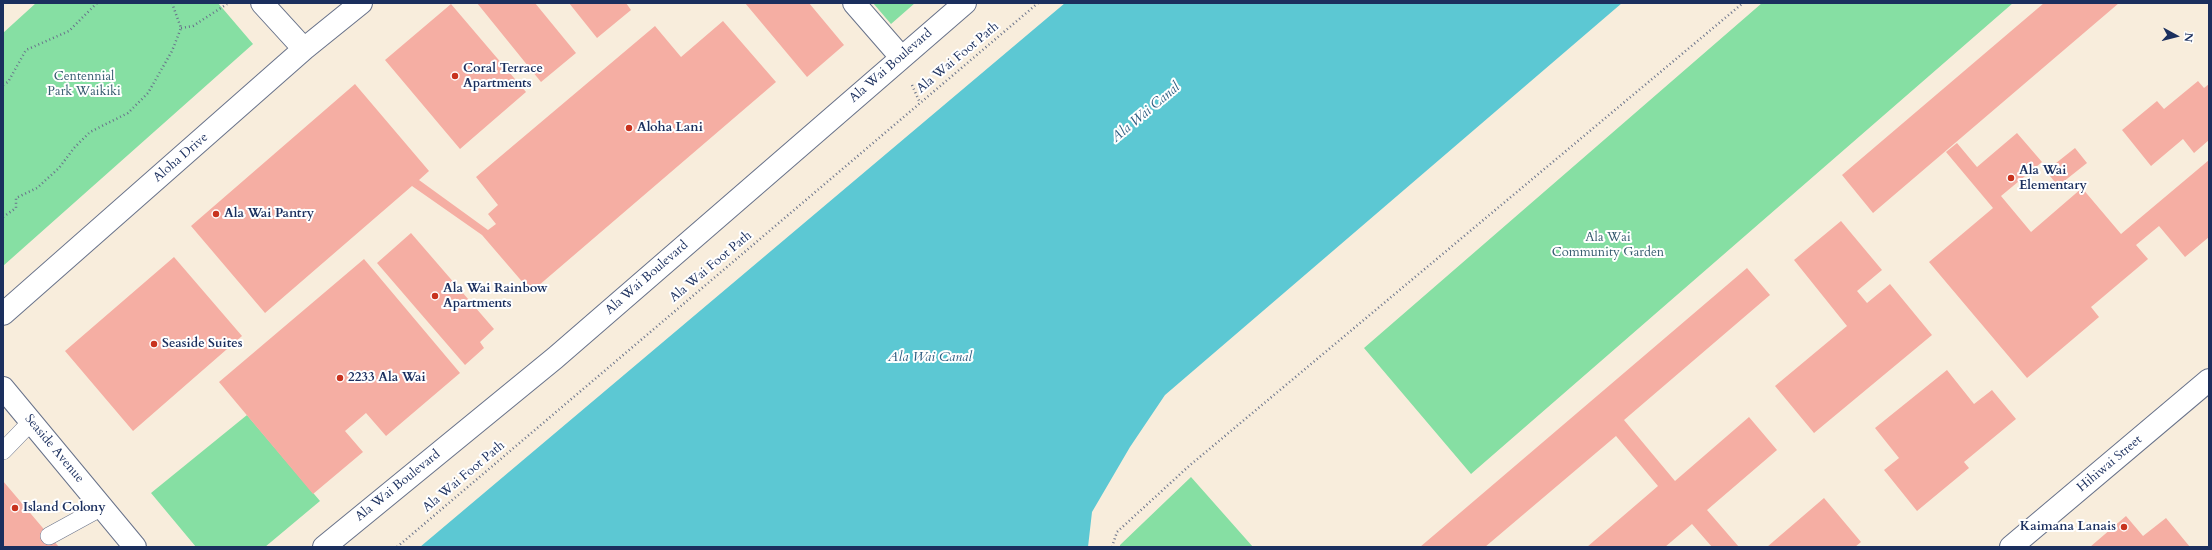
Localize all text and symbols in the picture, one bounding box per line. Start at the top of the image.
north arrow [2156,16,2196,56]
street label: Ala Wai Foot Path [914,19,1002,97]
street label: Ala Wai Boulevard [846,26,936,106]
text: N [2180,32,2196,43]
place label: Coral Terrace Apartments [463,61,543,92]
park label: Centennial Park Waikiki [47,69,121,100]
marker: Coral Terrace Apartments [450,71,460,81]
water label: Ala Wai Canal [1108,79,1184,147]
place label: Aloha Lani [637,120,703,136]
marker: Aloha Lani [624,123,634,133]
street label: Aloha Drive [150,130,212,186]
place label: Ala Wai Elementary [2019,163,2087,194]
marker: Ala Wai Elementary [2006,173,2016,183]
place label: Ala Wai Pantry [224,206,314,222]
marker: Ala Wai Pantry [211,209,221,219]
street label: Ala Wai Foot Path [667,228,755,306]
park label: Ala Wai Community Garden [1552,230,1664,261]
street label: Ala Wai Boulevard [602,238,692,318]
place label: Ala Wai Rainbow Apartments [443,281,548,312]
marker: Ala Wai Rainbow Apartments [430,291,440,301]
place label: Seaside Suites [162,336,243,352]
marker: Seaside Suites [149,339,159,349]
water label: Ala Wai Canal [888,350,972,366]
place label: 2233 Ala Wai [348,370,426,386]
marker: 2233 Ala Wai [335,373,345,383]
street label: Seaside Avenue [21,412,87,486]
street label: Hihiwai Street [2074,432,2146,496]
street label: Ala Wai Foot Path [420,438,508,516]
street label: Ala Wai Boulevard [352,447,444,525]
place label: Island Colony [23,500,106,516]
marker: Island Colony [10,503,20,513]
place label: Kaimana Lanais [2020,519,2116,535]
marker: Kaimana Lanais [2119,522,2129,532]

